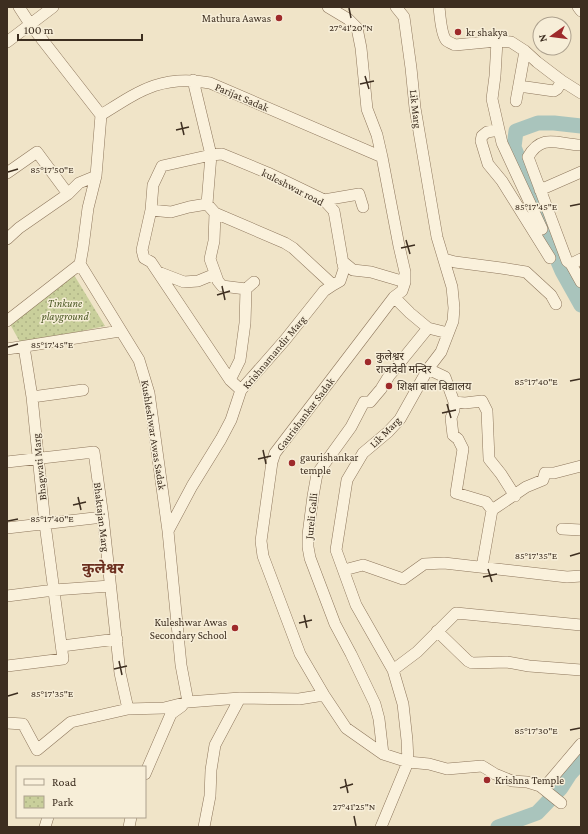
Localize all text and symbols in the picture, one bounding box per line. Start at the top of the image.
place label: Mathura Aawas [202,12,271,24]
marker: Mathura Aawas [274,13,284,23]
scale bar [18,16,142,42]
north arrow [532,16,572,56]
text: 27°41'20"N [329,22,373,33]
text: 100 m [24,23,54,37]
place label: kr shakya [466,26,508,39]
marker: kr shakya [453,27,463,37]
text: N [535,33,549,44]
street label: Parijat Sadak [213,80,271,115]
street label: Lik Marg [407,89,424,130]
text: 85°17'50"E [30,164,74,175]
street label: kuleshwar road [260,166,326,208]
text: 85°17'45"E [515,201,558,212]
park label: Tinkune playground [40,297,89,323]
street label: Krishnamandir Marg [240,312,309,392]
text: 85°17'45"E [31,339,74,350]
place label: कुलेश्वर राजदेवी मन्दिर [376,350,432,375]
marker: कुलेश्वर राजदेवी मन्दिर [363,357,373,367]
street label: Gaurishankar Sadak [274,374,337,453]
text: 85°17'40"E [514,376,558,387]
street label: Kushleshwar Awas Sadak [139,379,169,492]
place label: शिक्षा बाल विद्यालय [397,380,472,392]
marker: शिक्षा बाल विद्यालय [384,381,394,391]
street label: Lik Marg [367,414,404,451]
street label: Bhagwati Marg [29,432,49,501]
place label: gaurishankar temple [300,451,358,477]
marker: gaurishankar temple [287,458,297,468]
street label: Bhaktajan Marg [91,482,112,553]
street label: Jureli Galli [303,492,320,541]
text: 85°17'40"E [30,513,74,524]
text: 85°17'35"E [515,550,558,561]
district label: कुलेश्वर [82,559,124,578]
place label: Kuleshwar Awas Secondary School [150,616,227,642]
marker: Kuleshwar Awas Secondary School [230,623,240,633]
text: 85°17'35"E [31,688,74,699]
text: 85°17'30"E [514,725,558,736]
legend [16,766,146,818]
place label: Krishna Temple [495,774,564,787]
text: Road [52,775,77,789]
marker: Krishna Temple [482,775,492,785]
text: Park [52,795,74,809]
text: 27°41'25"N [333,801,376,812]

